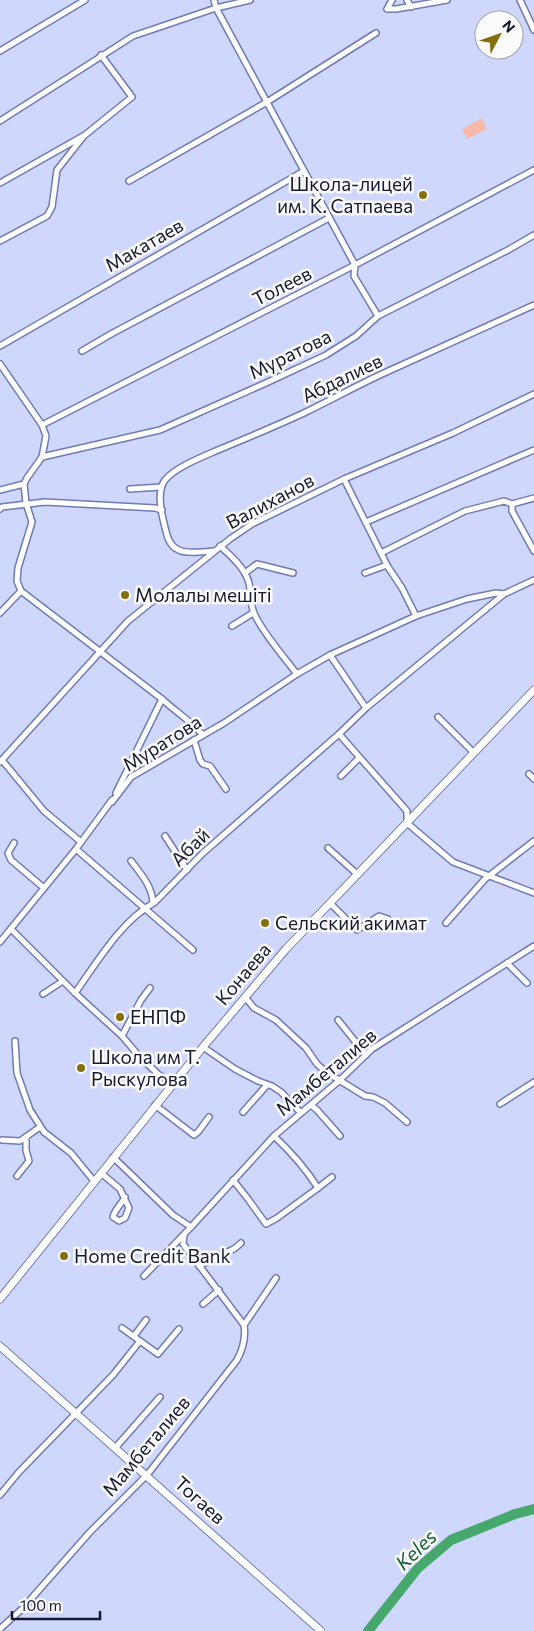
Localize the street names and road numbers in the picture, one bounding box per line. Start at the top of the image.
street label: Макатаев [100,213,187,276]
street label: Толеев [248,261,315,310]
street label: Муратова [245,324,335,383]
street label: Абдалиев [298,348,386,407]
street label: Валиханов [222,468,318,533]
street label: Муратова [118,709,205,776]
street label: Абай [165,823,214,871]
street label: Конаева [210,938,275,1009]
street label: Мамбеталиев [271,1023,380,1120]
street label: Мамбеталиев [97,1391,194,1500]
street label: Тогаев [170,1471,230,1528]

